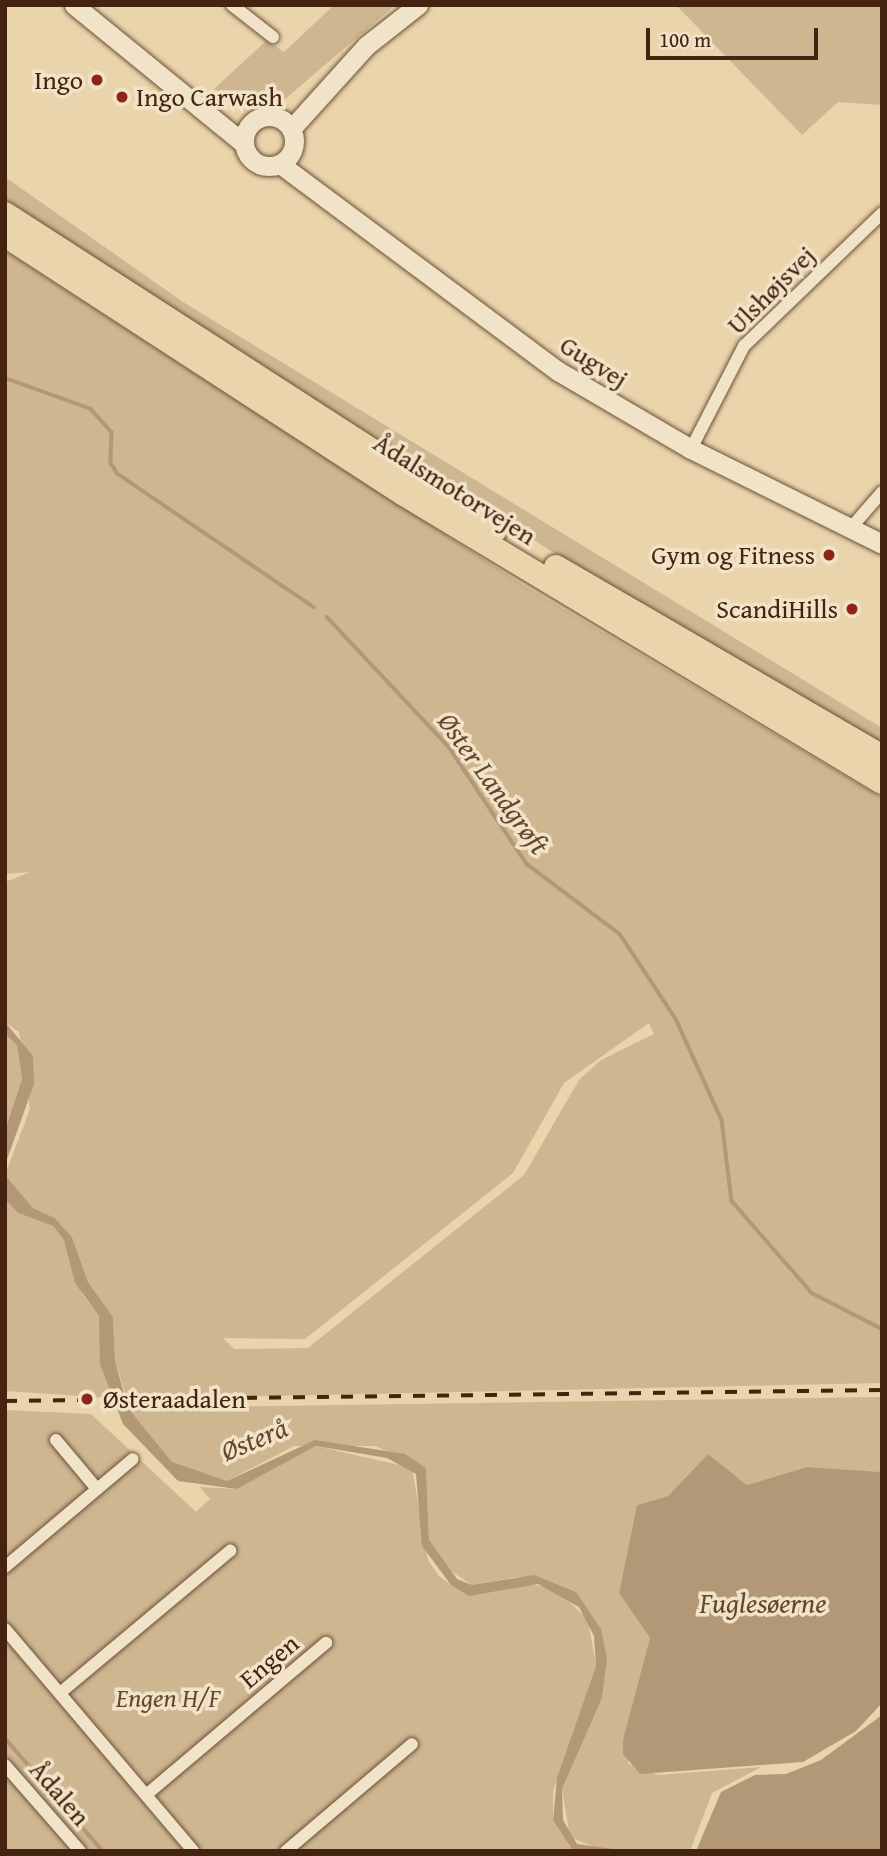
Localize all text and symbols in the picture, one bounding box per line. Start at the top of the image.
scale bar [649,14,820,58]
text: 100 m [659,24,711,55]
place label: Ingo [34,64,83,96]
marker: Ingo [89,72,105,88]
place label: Ingo Carwash [136,81,283,113]
marker: Ingo Carwash [114,89,130,105]
street label: Ulshøjsvej [721,240,821,340]
street label: Gugvej [554,329,634,395]
street label: Ådalsmotorvejen [368,427,542,551]
place label: Gym og Fitness [651,539,815,571]
marker: Gym og Fitness [821,547,837,563]
place label: ScandiHills [716,593,838,625]
marker: ScandiHills [844,601,860,617]
water label: Øster Landgrøft [431,705,557,861]
place label: Østeraadalen [103,1383,246,1415]
marker: Østeraadalen [77,1389,97,1409]
water label: Østerå [216,1410,292,1468]
water label: Fuglesøerne [700,1586,826,1620]
street label: Engen [233,1627,305,1695]
park label: Engen H/F [116,1682,220,1714]
street label: Ådalen [23,1754,97,1832]

